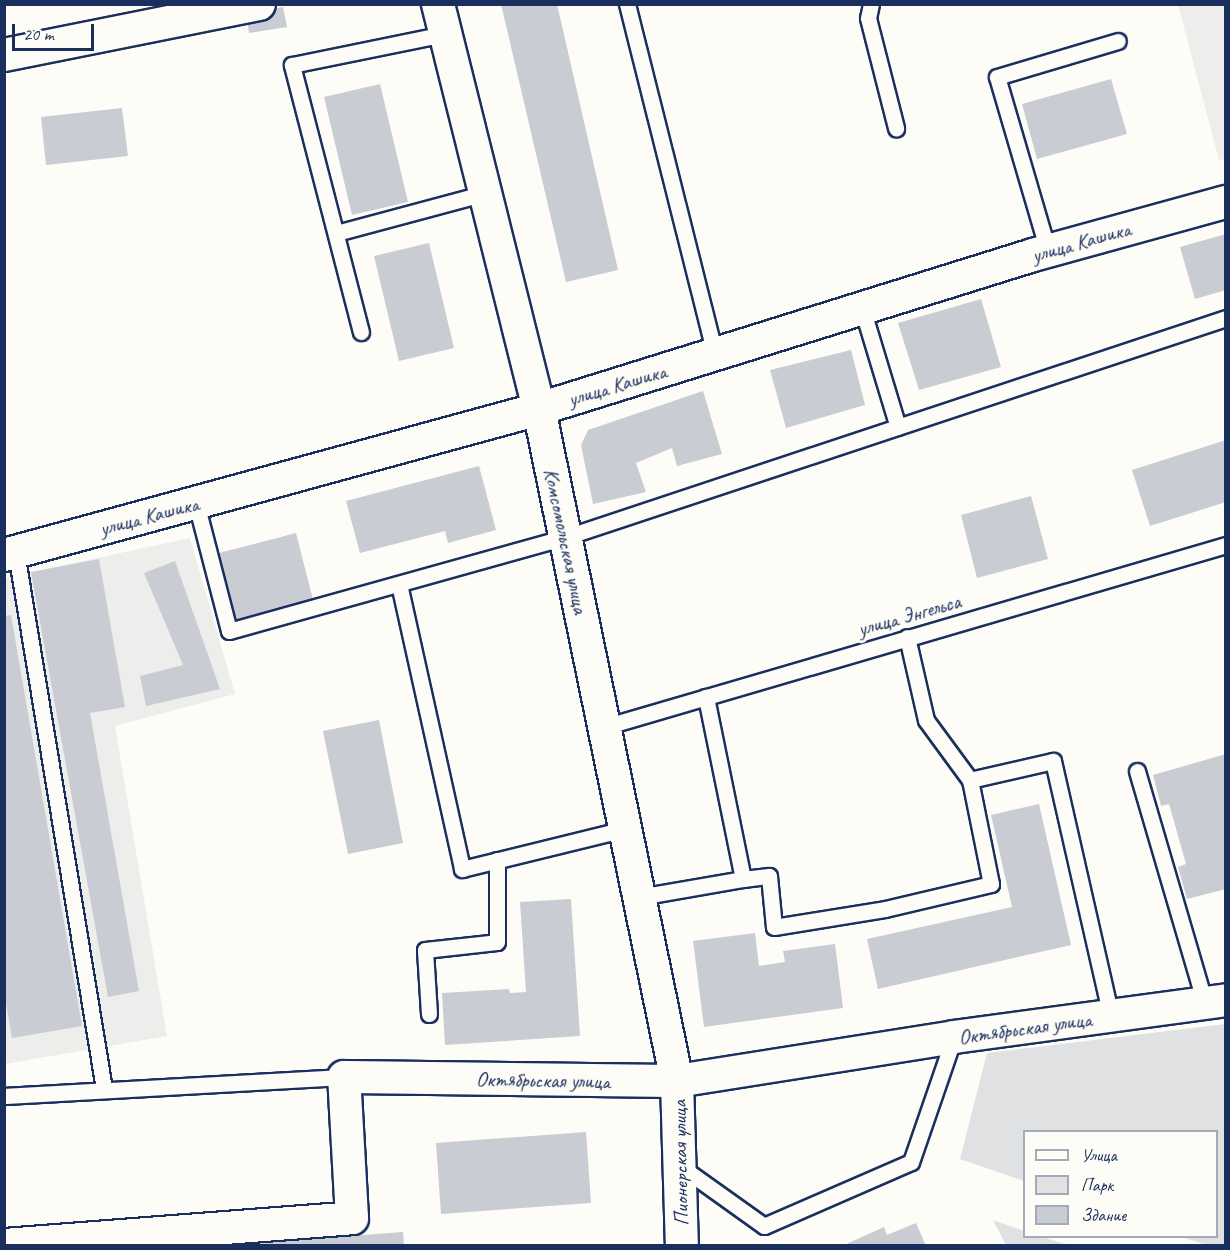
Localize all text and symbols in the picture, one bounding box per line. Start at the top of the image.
scale bar [15,12,98,50]
text: 20 m [23,23,54,45]
street label: улица Кашика [1028,216,1134,268]
street label: улица Кашика [564,358,670,412]
street label: Комсомольская улица [538,465,594,617]
street label: улица Кашика [96,491,202,541]
street label: улица Энгельса [854,588,964,642]
street label: Октябрьская улица [956,1006,1094,1050]
street label: Октябрьская улица [475,1066,611,1094]
street label: Пионерская улица [666,1099,694,1227]
legend [1023,1130,1218,1238]
text: Улица [1081,1144,1117,1166]
text: Парк [1081,1174,1113,1196]
text: Здание [1081,1204,1126,1226]

